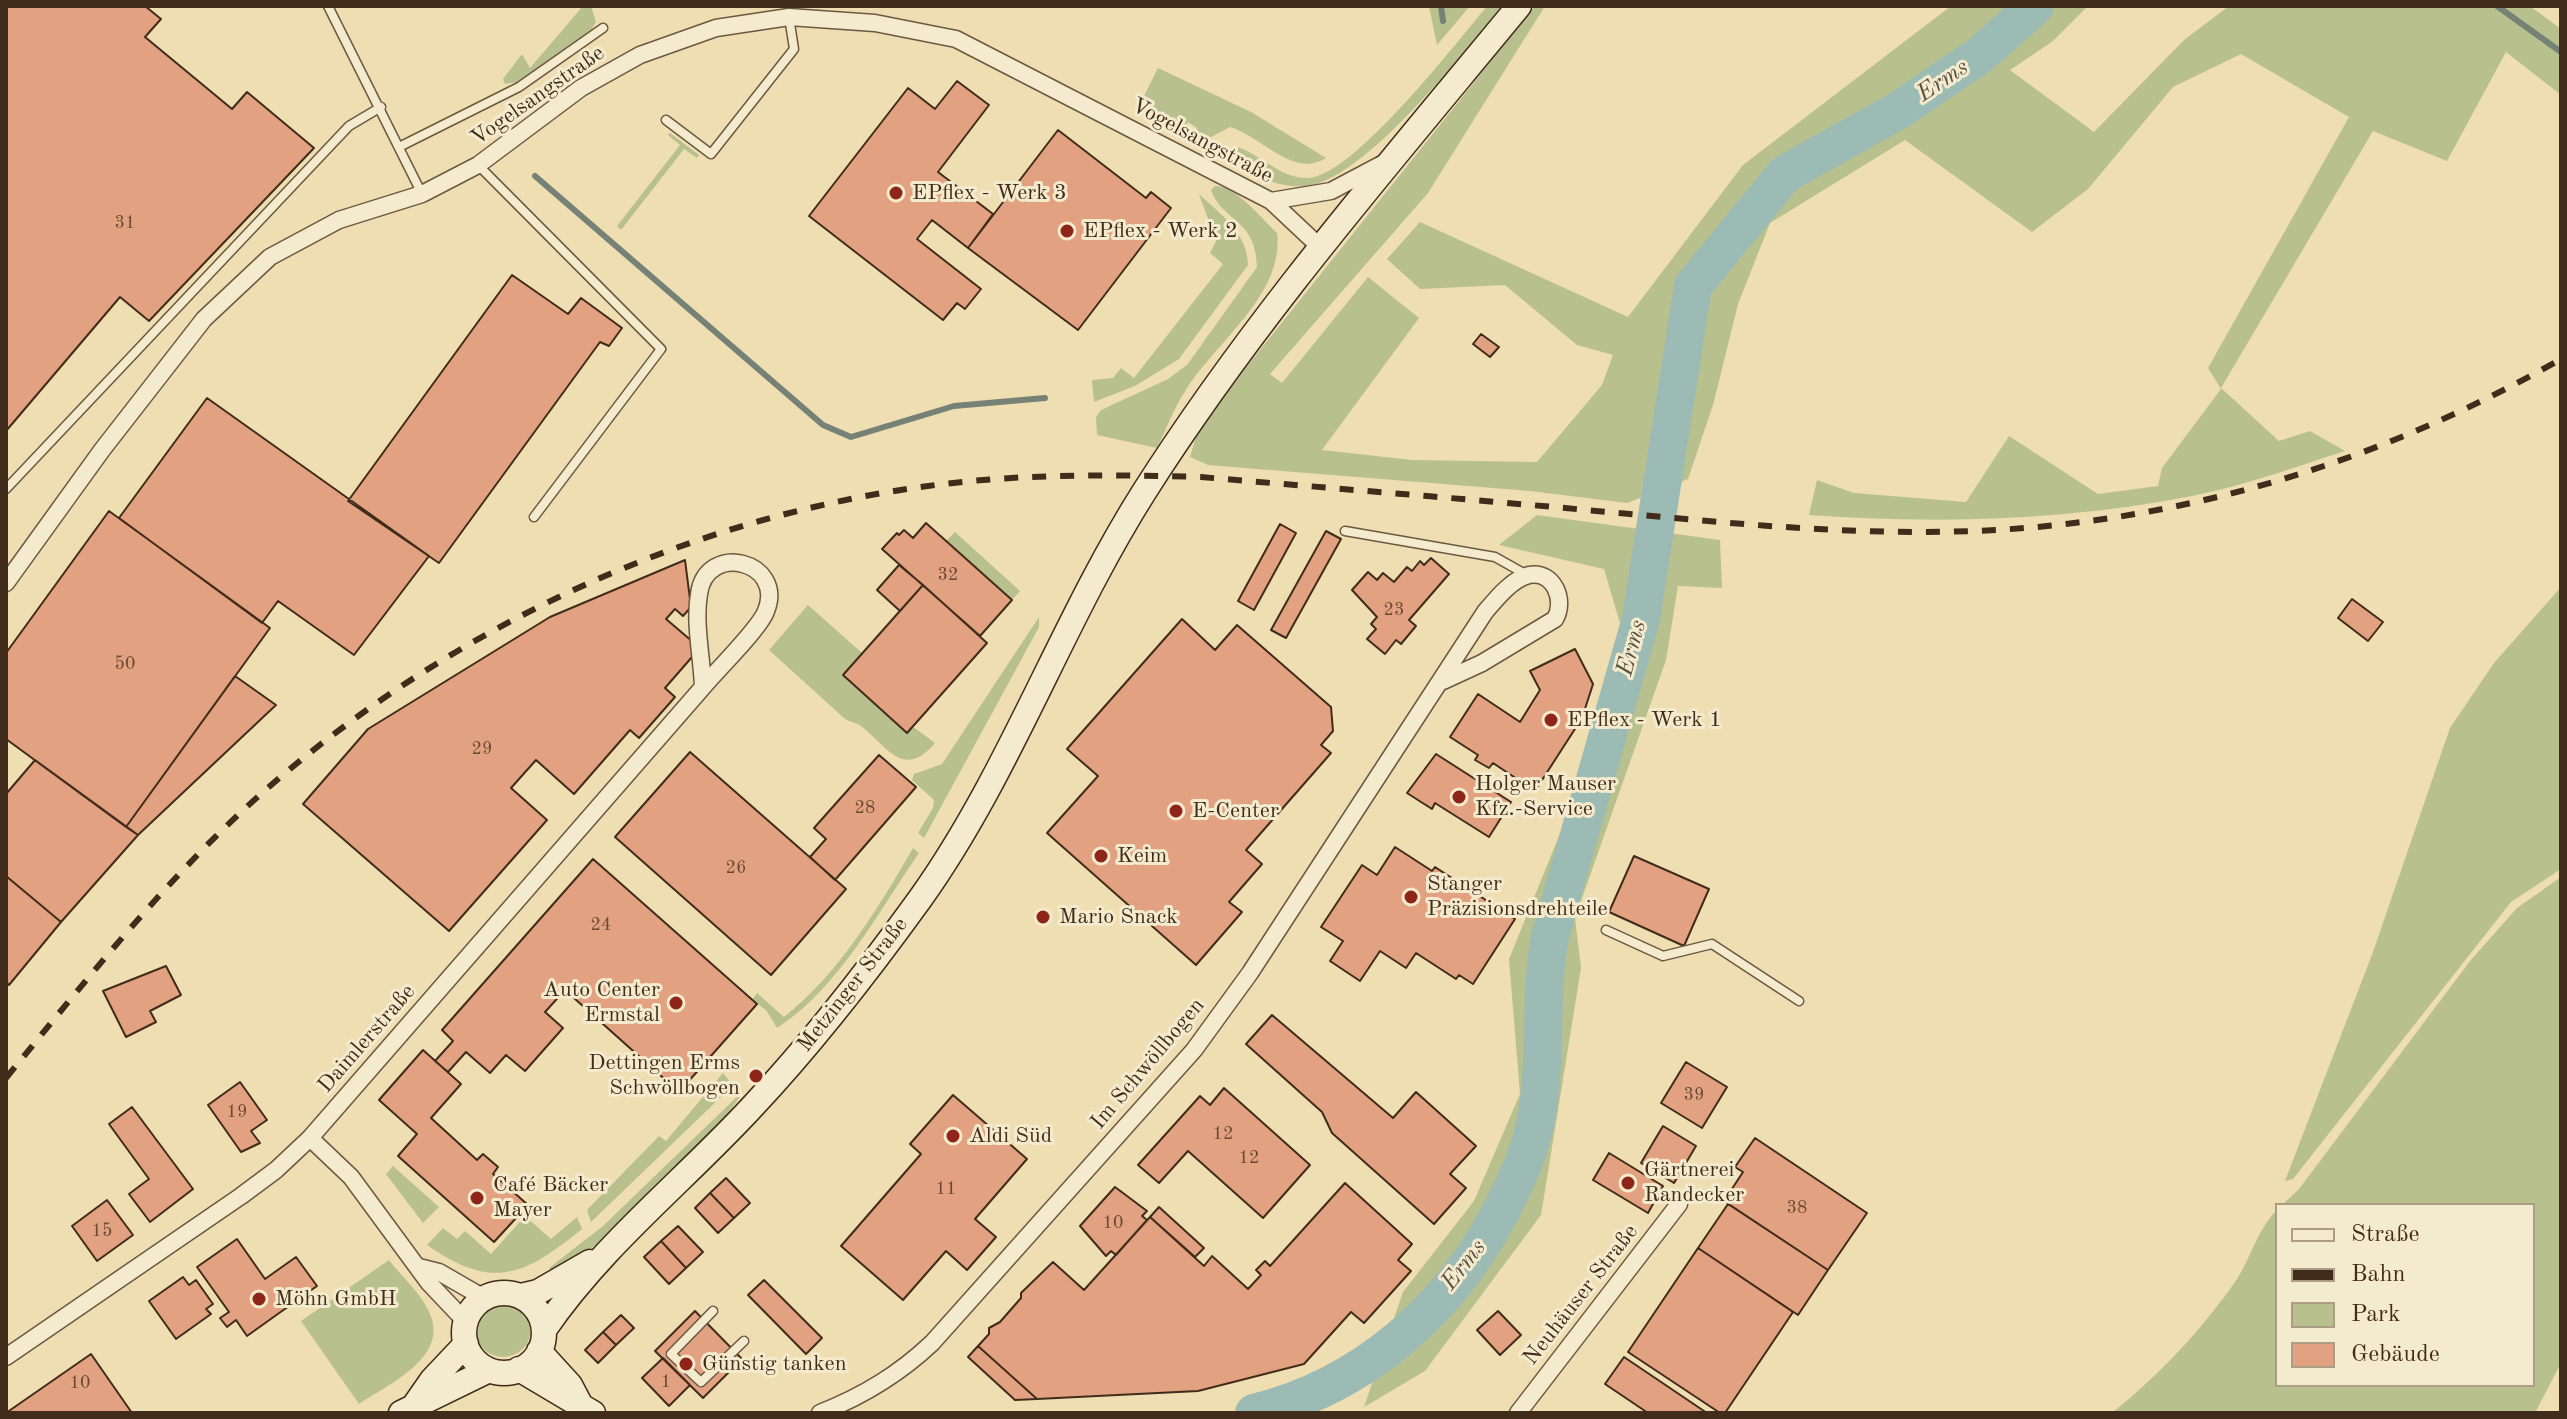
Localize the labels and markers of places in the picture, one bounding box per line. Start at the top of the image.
place label: EPflex - Werk 3 [912,180,1067,206]
marker: EPflex - Werk 3 [887,184,905,202]
place label: EPflex - Werk 2 [1083,218,1238,244]
marker: EPflex - Werk 2 [1058,222,1076,240]
place label: EPflex - Werk 1 [1567,707,1722,733]
marker: EPflex - Werk 1 [1542,711,1560,729]
place label: Holger Mauser Kfz.-Service [1475,771,1616,822]
marker: Holger Mauser Kfz.-Service [1450,788,1468,806]
place label: E-Center [1192,798,1279,824]
marker: E-Center [1167,802,1185,820]
place label: Keim [1117,843,1167,869]
marker: Keim [1092,847,1110,865]
place label: Stanger Präzisionsdrehteile [1427,871,1608,922]
marker: Stanger Präzisionsdrehteile [1402,888,1420,906]
place label: Mario Snack [1059,904,1178,930]
marker: Mario Snack [1034,908,1052,926]
place label: Auto Center Ermstal [543,977,660,1028]
marker: Auto Center Ermstal [667,994,685,1012]
place label: Dettingen Erms Schwöllbogen [588,1050,740,1102]
marker: Dettingen Erms Schwöllbogen [747,1067,765,1085]
place label: Aldi Süd [969,1123,1052,1149]
marker: Aldi Süd [944,1127,962,1145]
place label: Gärtnerei Randecker [1644,1157,1744,1208]
place label: Café Bäcker Mayer [493,1172,608,1224]
marker: Gärtnerei Randecker [1619,1174,1637,1192]
marker: Café Bäcker Mayer [468,1189,486,1207]
place label: Möhn GmbH [275,1286,396,1312]
marker: Möhn GmbH [250,1290,268,1308]
place label: Günstig tanken [702,1351,847,1377]
marker: Günstig tanken [677,1355,695,1373]

